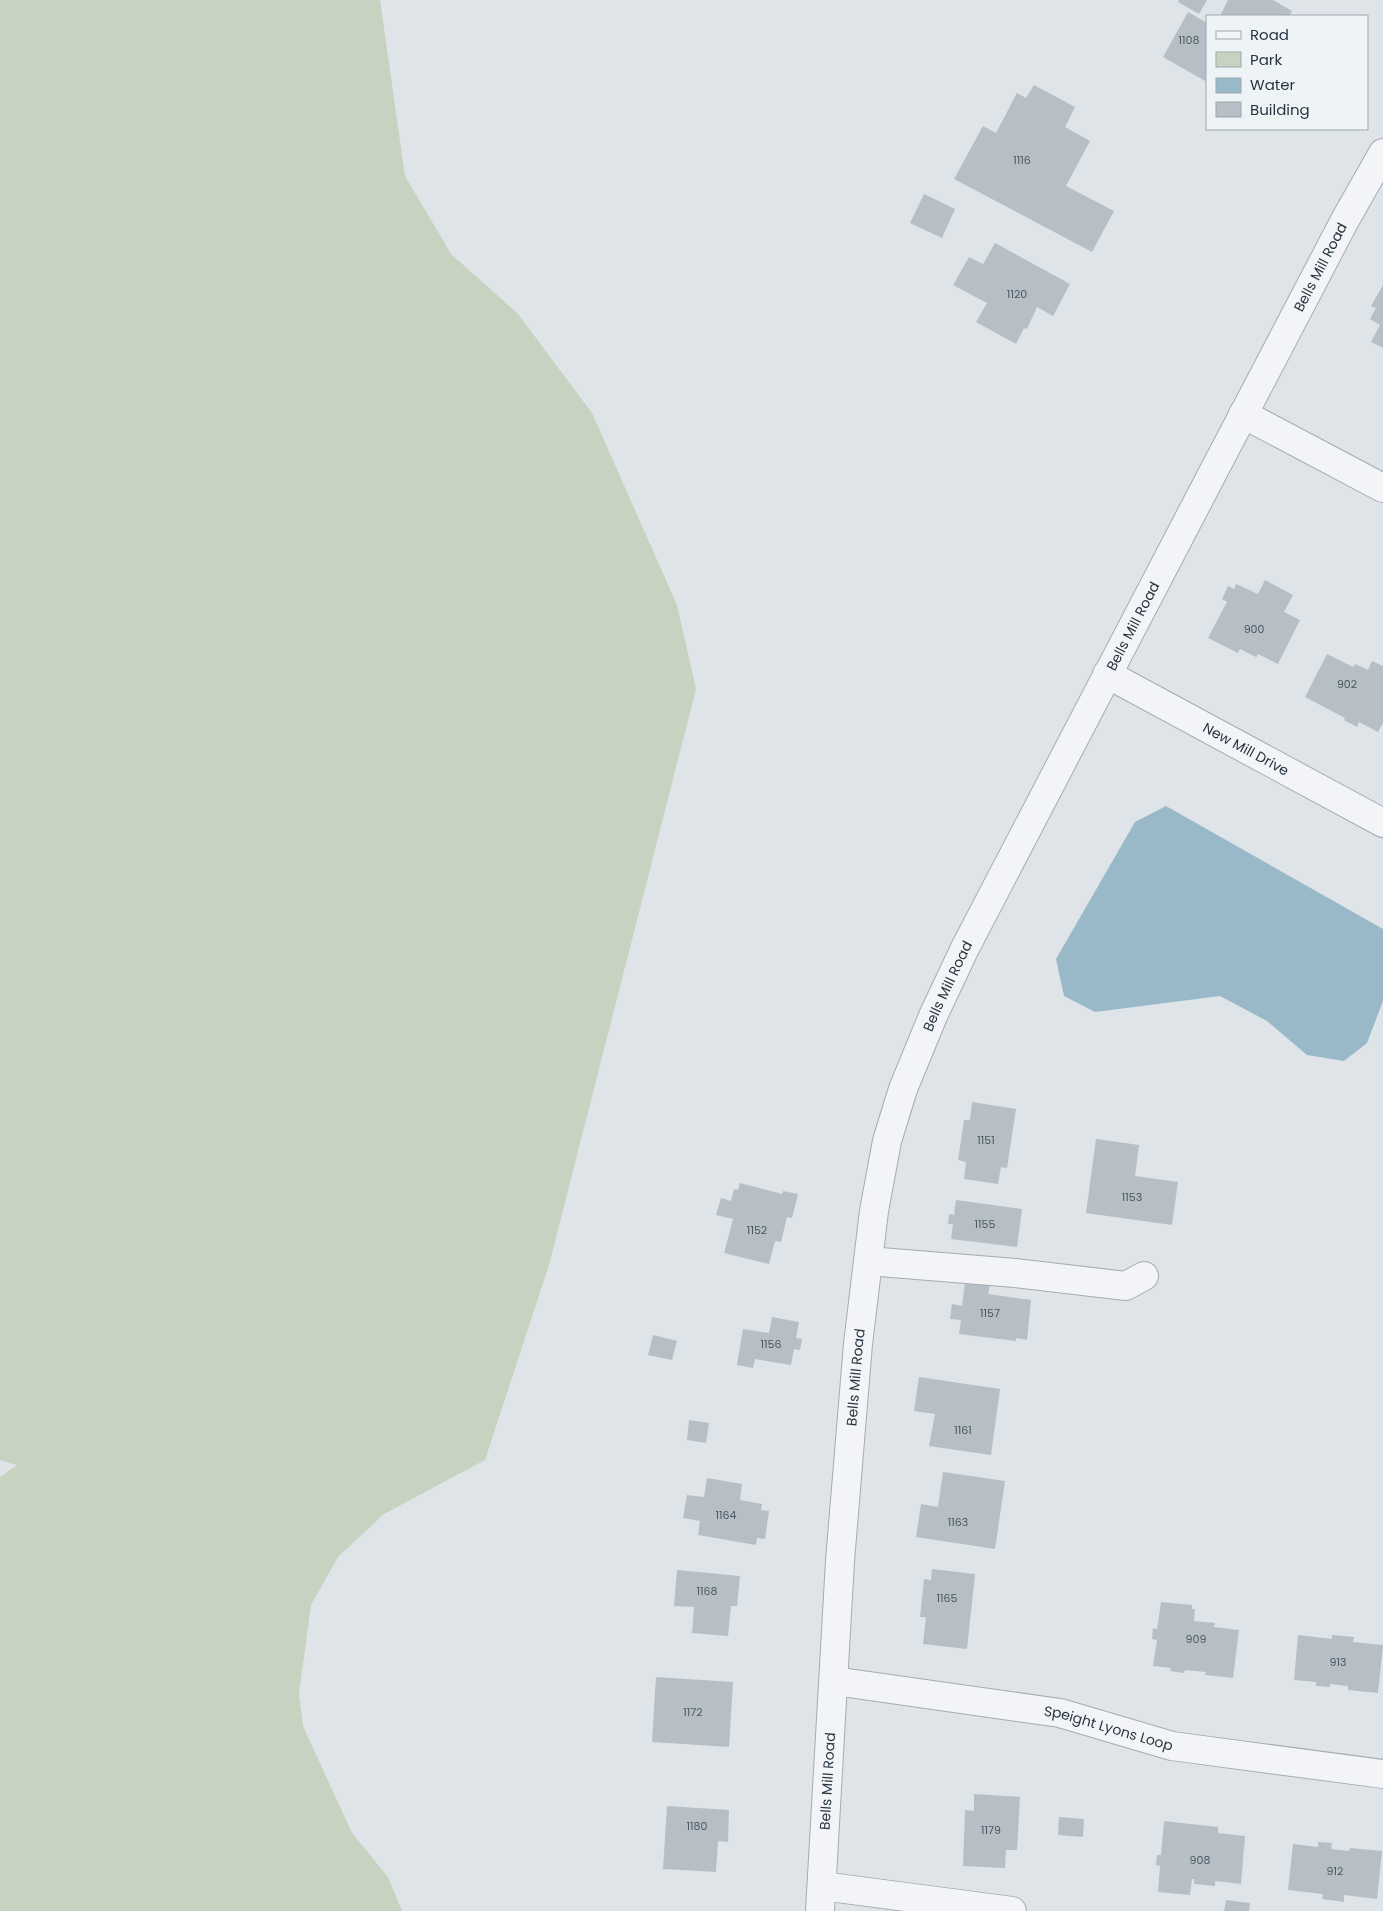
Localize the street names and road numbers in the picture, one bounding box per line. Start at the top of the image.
street label: Bells Mill Road [1289,219,1352,315]
street label: Bells Mill Road [1101,578,1164,674]
street label: New Mill Drive [1199,718,1293,781]
street label: Bells Mill Road [918,937,977,1034]
street label: Bells Mill Road [841,1327,870,1427]
street label: Speight Lyons Loop [1043,1701,1176,1756]
street label: Bells Mill Road [815,1732,840,1831]

